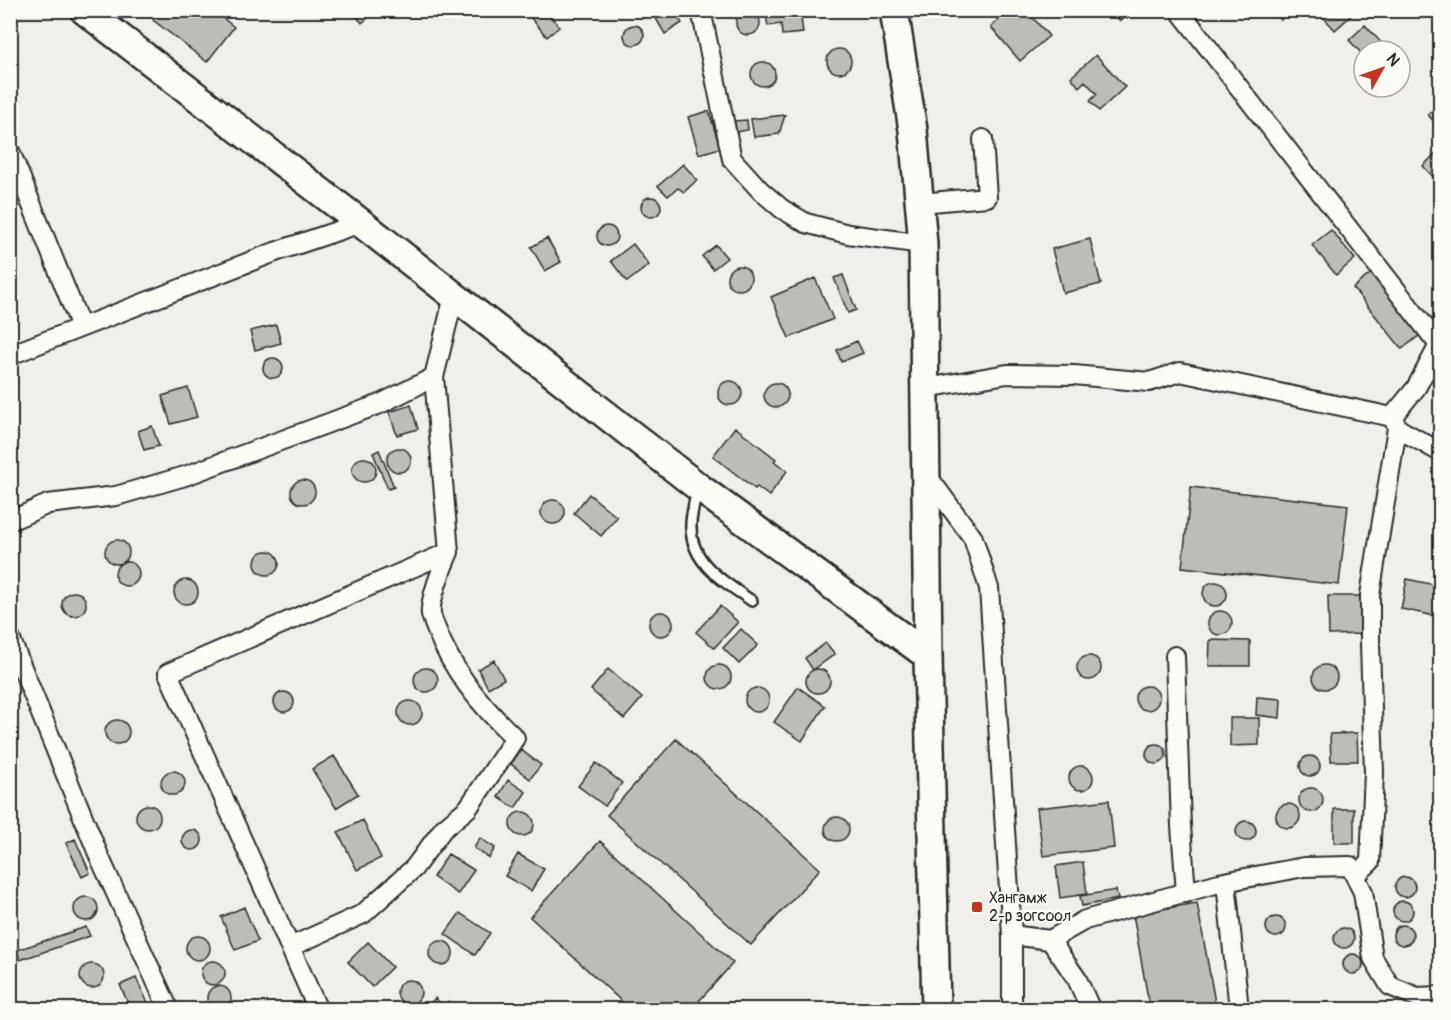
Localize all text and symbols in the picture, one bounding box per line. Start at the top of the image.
north arrow [1352,39,1412,99]
text: N [1382,49,1404,71]
place label: Хангамж 2-р зогсоол [989,888,1071,926]
marker: Хангамж 2-р зогсоол [970,900,984,914]

